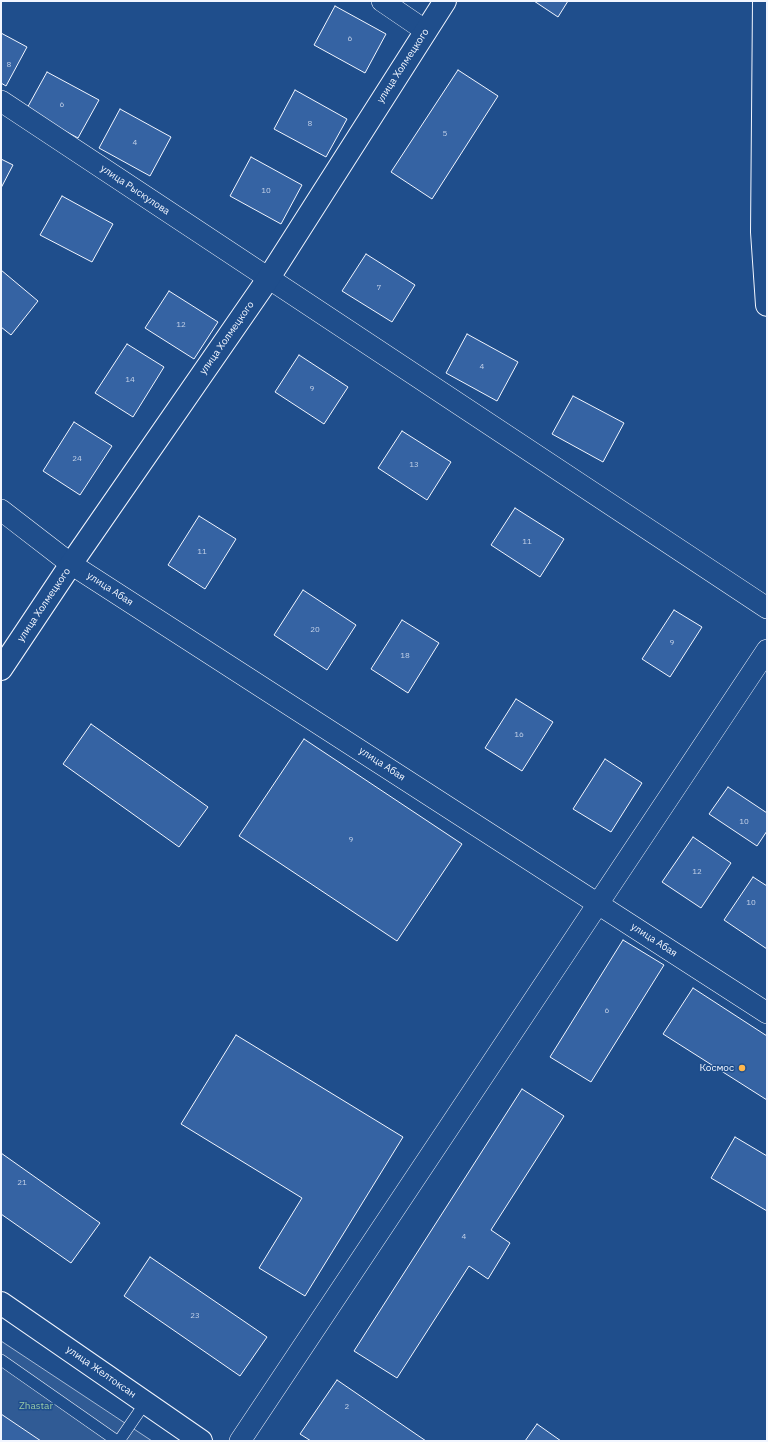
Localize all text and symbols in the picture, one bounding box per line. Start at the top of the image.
street label: улица Холмецкого [374,27,432,105]
house number: 6 [348,34,352,44]
house number: 8 [7,60,11,70]
house number: 6 [60,100,64,110]
house number: 8 [308,119,312,129]
house number: 5 [443,129,447,139]
house number: 4 [133,138,137,148]
street label: улица Рыскулова [98,162,172,218]
house number: 10 [261,186,271,196]
house number: 7 [377,283,381,293]
street label: улица Холмецкого [197,299,257,377]
house number: 12 [176,320,186,330]
house number: 4 [480,362,484,372]
house number: 14 [125,375,135,385]
house number: 9 [310,384,314,394]
house number: 24 [72,454,82,464]
house number: 13 [409,460,419,470]
house number: 11 [522,537,532,547]
house number: 11 [197,547,207,557]
street label: улица Холмецкого [15,566,73,644]
street label: улица Абая [85,570,135,608]
house number: 20 [310,625,320,635]
house number: 9 [670,638,674,648]
house number: 18 [400,651,410,661]
house number: 16 [514,730,524,740]
street label: улица Абая [357,745,407,783]
house number: 10 [739,817,749,827]
house number: 9 [349,835,353,845]
house number: 12 [692,867,702,877]
house number: 10 [746,898,756,908]
street label: улица Абая [629,921,679,959]
house number: 6 [605,1006,609,1016]
place label: Космос [699,1062,734,1074]
marker: Космос [737,1063,747,1073]
house number: 21 [17,1178,27,1188]
house number: 4 [462,1232,466,1242]
house number: 23 [190,1311,200,1321]
street label: улица Желтоксан [64,1343,138,1401]
park label: Zhastar [19,1400,53,1412]
house number: 2 [345,1402,349,1412]

